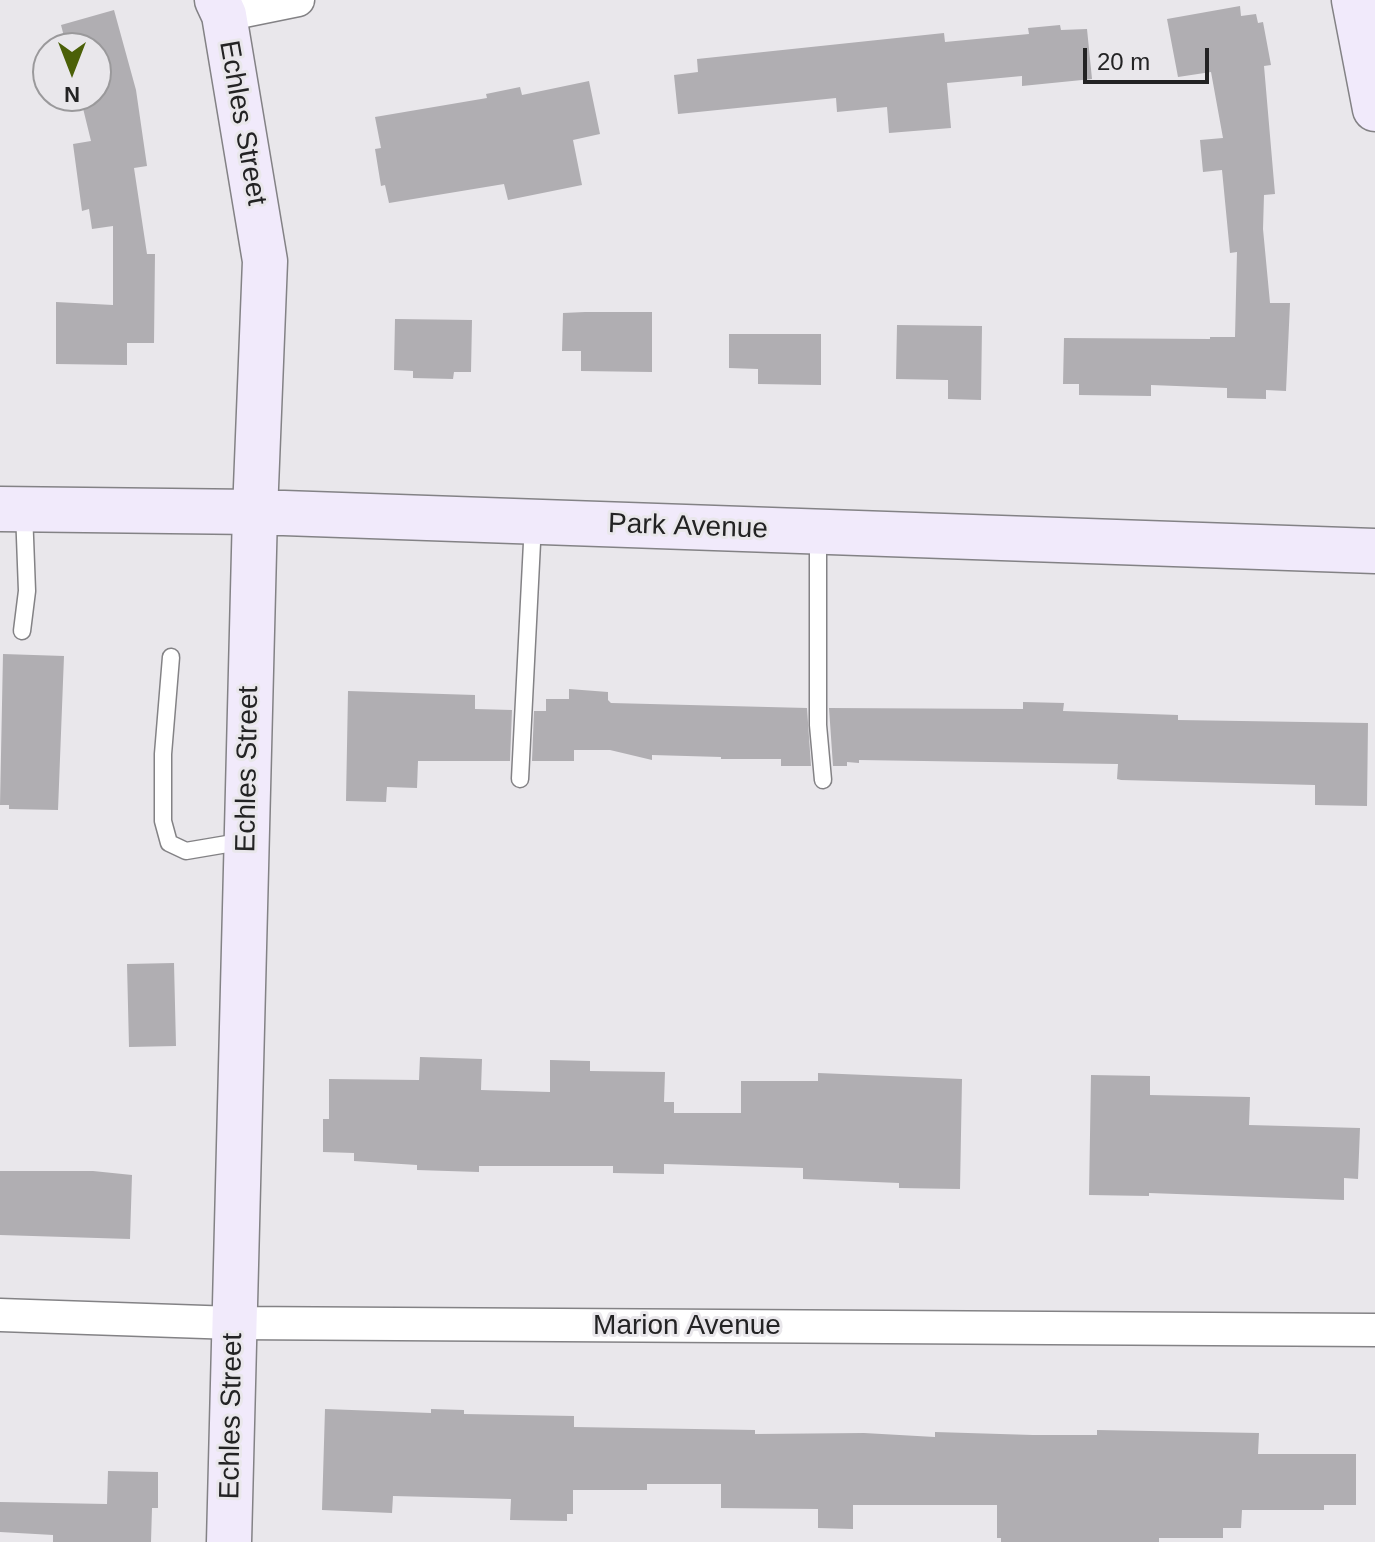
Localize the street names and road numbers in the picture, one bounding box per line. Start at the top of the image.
street label: Echles Street [211,38,273,208]
street label: Park Avenue [608,507,768,547]
street label: Echles Street [230,685,266,853]
street label: Marion Avenue [593,1309,781,1343]
street label: Echles Street [214,1332,250,1500]

